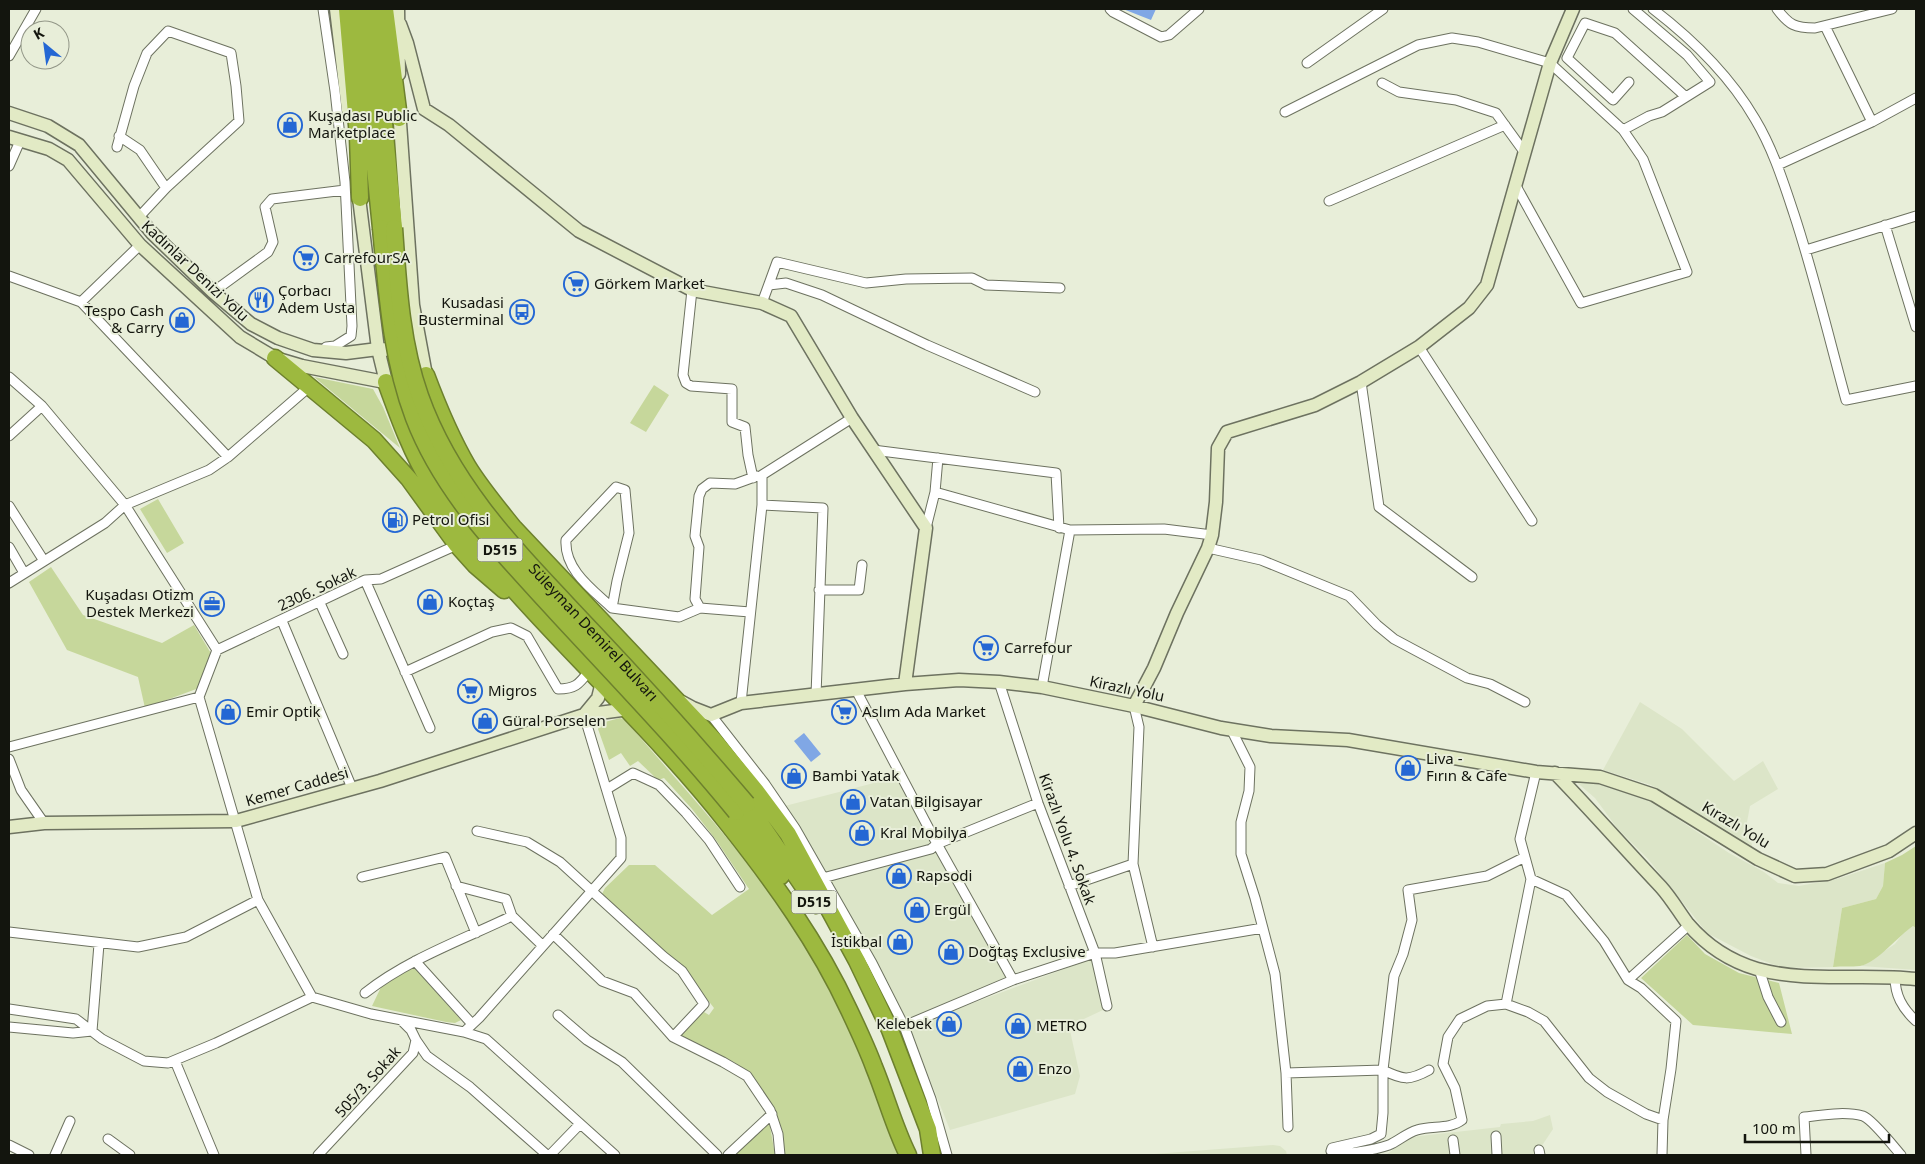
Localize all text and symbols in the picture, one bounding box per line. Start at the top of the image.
north arrow [20,20,70,70]
text: K [30,22,48,44]
place label: Kuşadası Public Marketplace [308,105,417,142]
shop icon: Kuşadası Public Marketplace [277,112,303,138]
street label: Kadınlar Denizi Yolu [138,215,254,325]
supermarket icon: CarrefourSA [293,245,319,271]
place label: CarrefourSA [324,247,410,267]
supermarket icon: Görkem Market [563,271,589,297]
place label: Görkem Market [594,273,705,293]
place label: Çorbacı Adem Usta [278,280,355,317]
restaurant icon: Çorbacı Adem Usta [248,287,274,313]
place label: Kusadasi Busterminal [418,292,504,329]
bus stop icon: Kusadasi Busterminal [509,299,535,325]
place label: Tespo Cash & Carry [85,300,164,337]
shop icon: Tespo Cash & Carry [169,307,195,333]
fuel station icon: Petrol Ofisi [382,507,408,533]
place label: Petrol Ofisi [412,509,490,529]
road number: D515 [478,538,522,562]
street label: Süleyman Demirel Bulvarı [525,559,663,705]
street label: 2306. Sokak [274,561,359,615]
place label: Kuşadası Otizm Destek Merkezi [85,584,194,621]
shop icon: Koçtaş [417,589,443,615]
office icon: Kuşadası Otizm Destek Merkezi [199,591,225,617]
place label: Koçtaş [448,591,495,611]
supermarket icon: Carrefour [973,635,999,661]
place label: Carrefour [1004,637,1072,657]
street label: Kirazlı Yolu [1088,670,1167,706]
supermarket icon: Migros [457,678,483,704]
place label: Migros [488,680,537,700]
shop icon: Emir Optik [215,699,241,725]
supermarket icon: Aslım Ada Market [831,699,857,725]
place label: Emir Optik [246,701,321,721]
place label: Aslım Ada Market [862,701,986,721]
shop icon: Güral Porselen [472,708,498,734]
place label: Güral Porselen [502,710,606,730]
place label: Liva - Fırın & Cafe [1426,748,1507,785]
shop icon: Liva - Fırın & Cafe [1395,755,1421,781]
street label: Kemer Caddesi [243,762,351,810]
shop icon: Bambi Yatak [781,763,807,789]
place label: Bambi Yatak [812,765,899,785]
street label: Kirazlı Yolu 4. Sokak [1035,770,1101,907]
shop icon: Vatan Bilgisayar [840,789,866,815]
place label: Vatan Bilgisayar [870,791,983,811]
street label: Kırazlı Yolu [1699,796,1774,852]
shop icon: Kral Mobilya [849,820,875,846]
place label: Kral Mobilya [880,822,967,842]
shop icon: Rapsodi [886,863,912,889]
place label: Rapsodi [916,865,972,885]
road number: D515 [792,890,836,914]
shop icon: Ergül [904,897,930,923]
place label: Ergül [934,899,971,919]
shop icon: İstikbal [887,929,913,955]
place label: İstikbal [831,931,882,951]
shop icon: Doğtaş Exclusive [938,939,964,965]
place label: Doğtaş Exclusive [968,941,1086,961]
shop icon: Kelebek [936,1011,962,1037]
place label: Kelebek [876,1013,932,1033]
shop icon: METRO [1005,1013,1031,1039]
place label: METRO [1036,1015,1087,1035]
street label: 505/3. Sokak [330,1041,405,1121]
shop icon: Enzo [1007,1056,1033,1082]
place label: Enzo [1038,1058,1072,1078]
scale bar [1745,1112,1889,1144]
text: 100 m [1752,1118,1796,1138]

